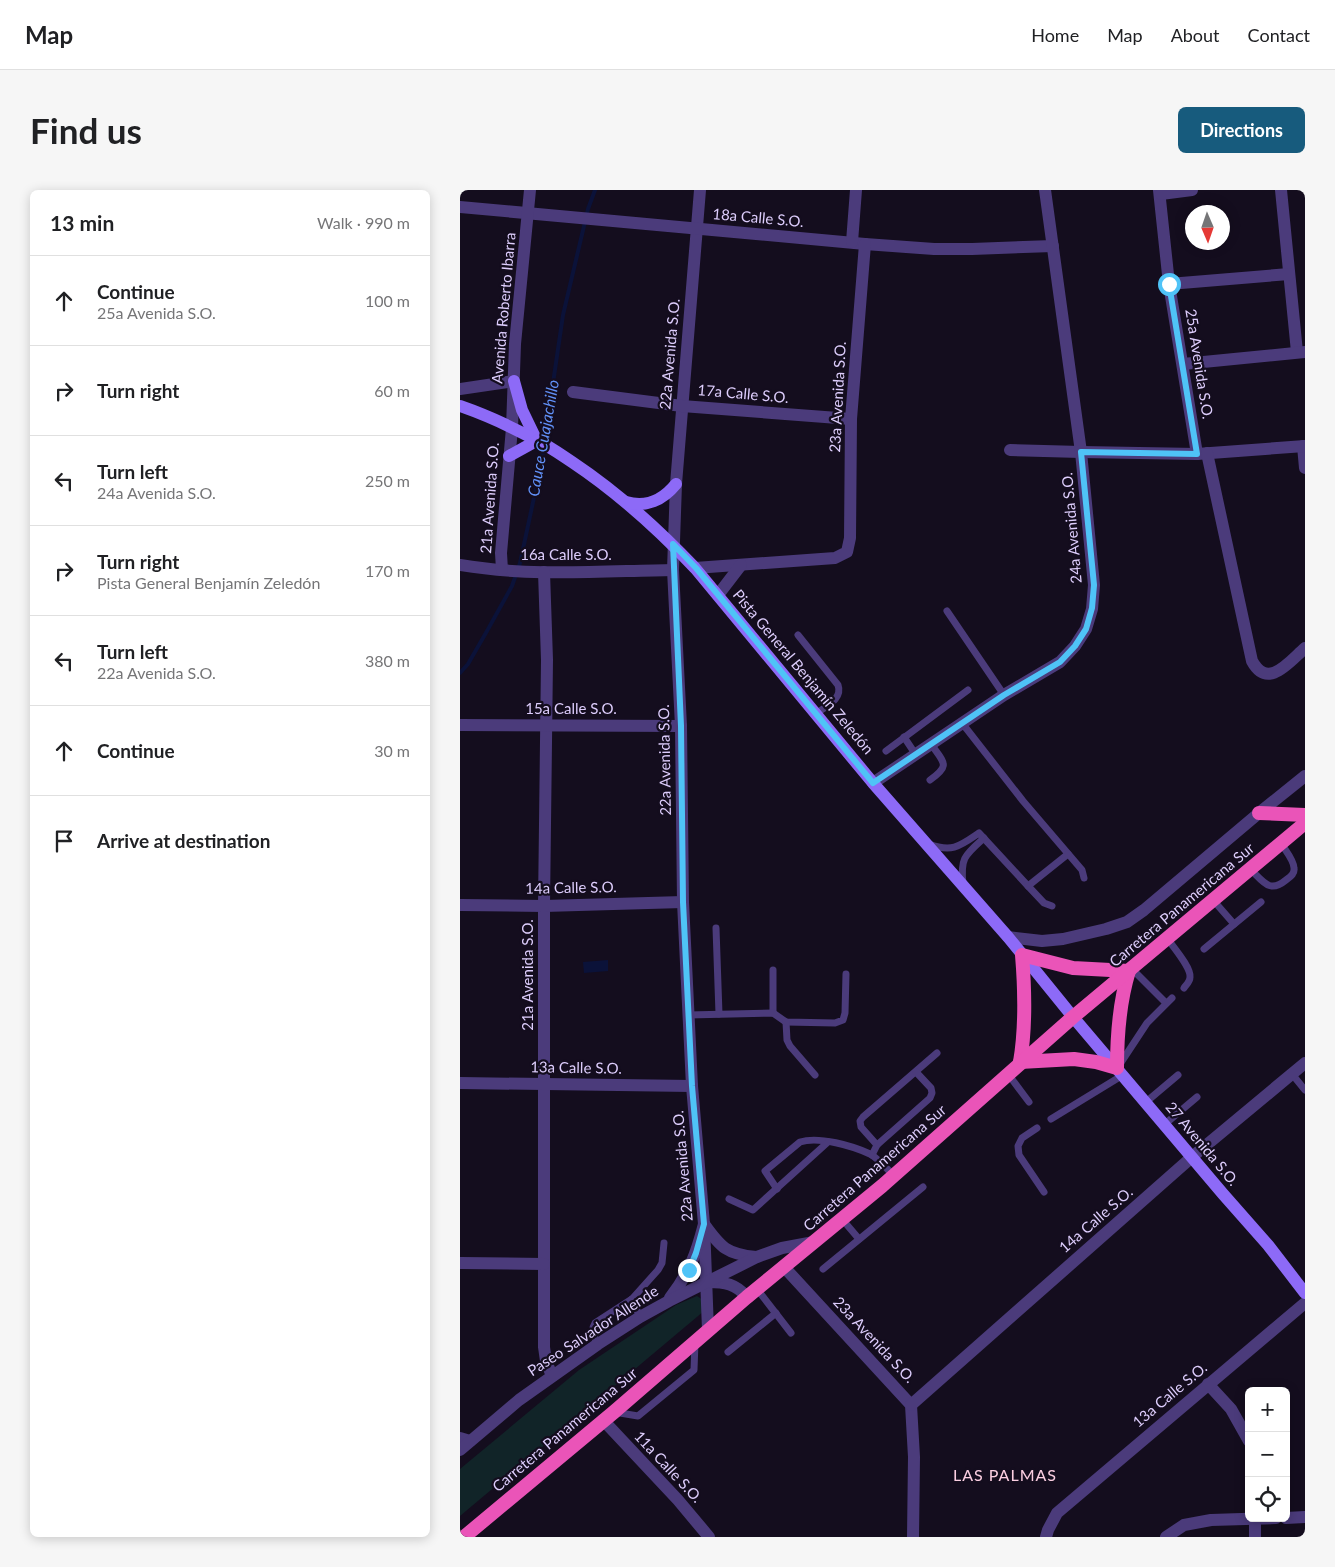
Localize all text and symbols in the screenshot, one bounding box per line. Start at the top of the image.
text: Map [25,20,73,49]
text: Home [1031,24,1079,46]
text: Map [1107,24,1143,46]
text: About [1171,24,1220,46]
text: Contact [1248,24,1310,46]
button: Directions [1178,107,1305,153]
text: Find us [30,109,142,151]
street label: 18a Calle S.O. [712,204,804,230]
north arrow [1185,205,1230,250]
text: 13 min [50,210,114,235]
text: Walk · 990 m [317,213,410,232]
street label: Avenida Roberto Ibarra [487,232,519,384]
route start [1158,273,1181,296]
text: Continue [97,280,175,303]
icon: ahead [50,287,78,315]
text: 100 m [365,291,410,310]
street label: 22a Avenida S.O. [655,298,683,410]
text: 25a Avenida S.O. [97,303,216,322]
street label: 25a Avenida S.O. [1182,307,1218,420]
street label: 23a Avenida S.O. [825,341,849,453]
icon: right [50,377,78,405]
water label: Cauce Cuajachillo [523,378,562,498]
text: Turn right [97,379,179,402]
street label: 17a Calle S.O. [697,380,789,406]
text: 60 m [374,381,410,400]
street label: 21a Avenida S.O. [476,442,502,554]
text: Turn left [97,460,168,483]
icon: left [50,467,78,495]
text: 250 m [365,471,410,490]
street label: 24a Avenida S.O. [1057,472,1085,584]
text: 24a Avenida S.O. [97,483,216,502]
street label: 16a Calle S.O. [520,545,612,563]
text: Turn right [97,550,179,573]
icon: right [50,557,78,585]
text: 170 m [365,561,410,580]
text: Pista General Benjamín Zeledón [97,573,320,592]
street label: Pista General Benjamín Zeledón [730,585,878,757]
text: Turn left [97,640,168,663]
icon: left [50,647,78,675]
text: 380 m [365,651,410,670]
text: 22a Avenida S.O. [97,663,216,682]
street label: 15a Calle S.O. [525,699,617,717]
street label: 22a Avenida S.O. [654,704,674,816]
icon: ahead [50,737,78,765]
text: Continue [97,739,175,762]
text: 30 m [374,741,410,760]
icon: arrive [50,827,78,855]
text: Arrive at destination [97,829,270,852]
street label: Carretera Panamericana Sur [1105,838,1258,970]
street label: 14a Calle S.O. [525,877,617,897]
street label: 21a Avenida S.O. [518,919,536,1031]
street label: 13a Calle S.O. [530,1057,622,1077]
street label: 27 Avenida S.O. [1162,1098,1243,1189]
street label: Carretera Panamericana Sur [799,1100,950,1234]
street label: 22a Avenida S.O. [668,1110,696,1222]
street label: 14a Calle S.O. [1055,1182,1136,1256]
route end [678,1259,701,1282]
street label: Paseo Salvador Allende [524,1281,661,1379]
street label: 23a Avenida S.O. [830,1292,919,1386]
street label: 13a Calle S.O. [1129,1358,1210,1431]
street label: Carretera Panamericana Sur [488,1363,641,1495]
map controls [1245,1387,1290,1522]
button: + [1245,1387,1290,1432]
street label: 11a Calle S.O. [631,1427,707,1506]
button: − [1245,1432,1290,1477]
district label: LAS PALMAS [953,1465,1057,1484]
button: locate [1245,1477,1290,1522]

